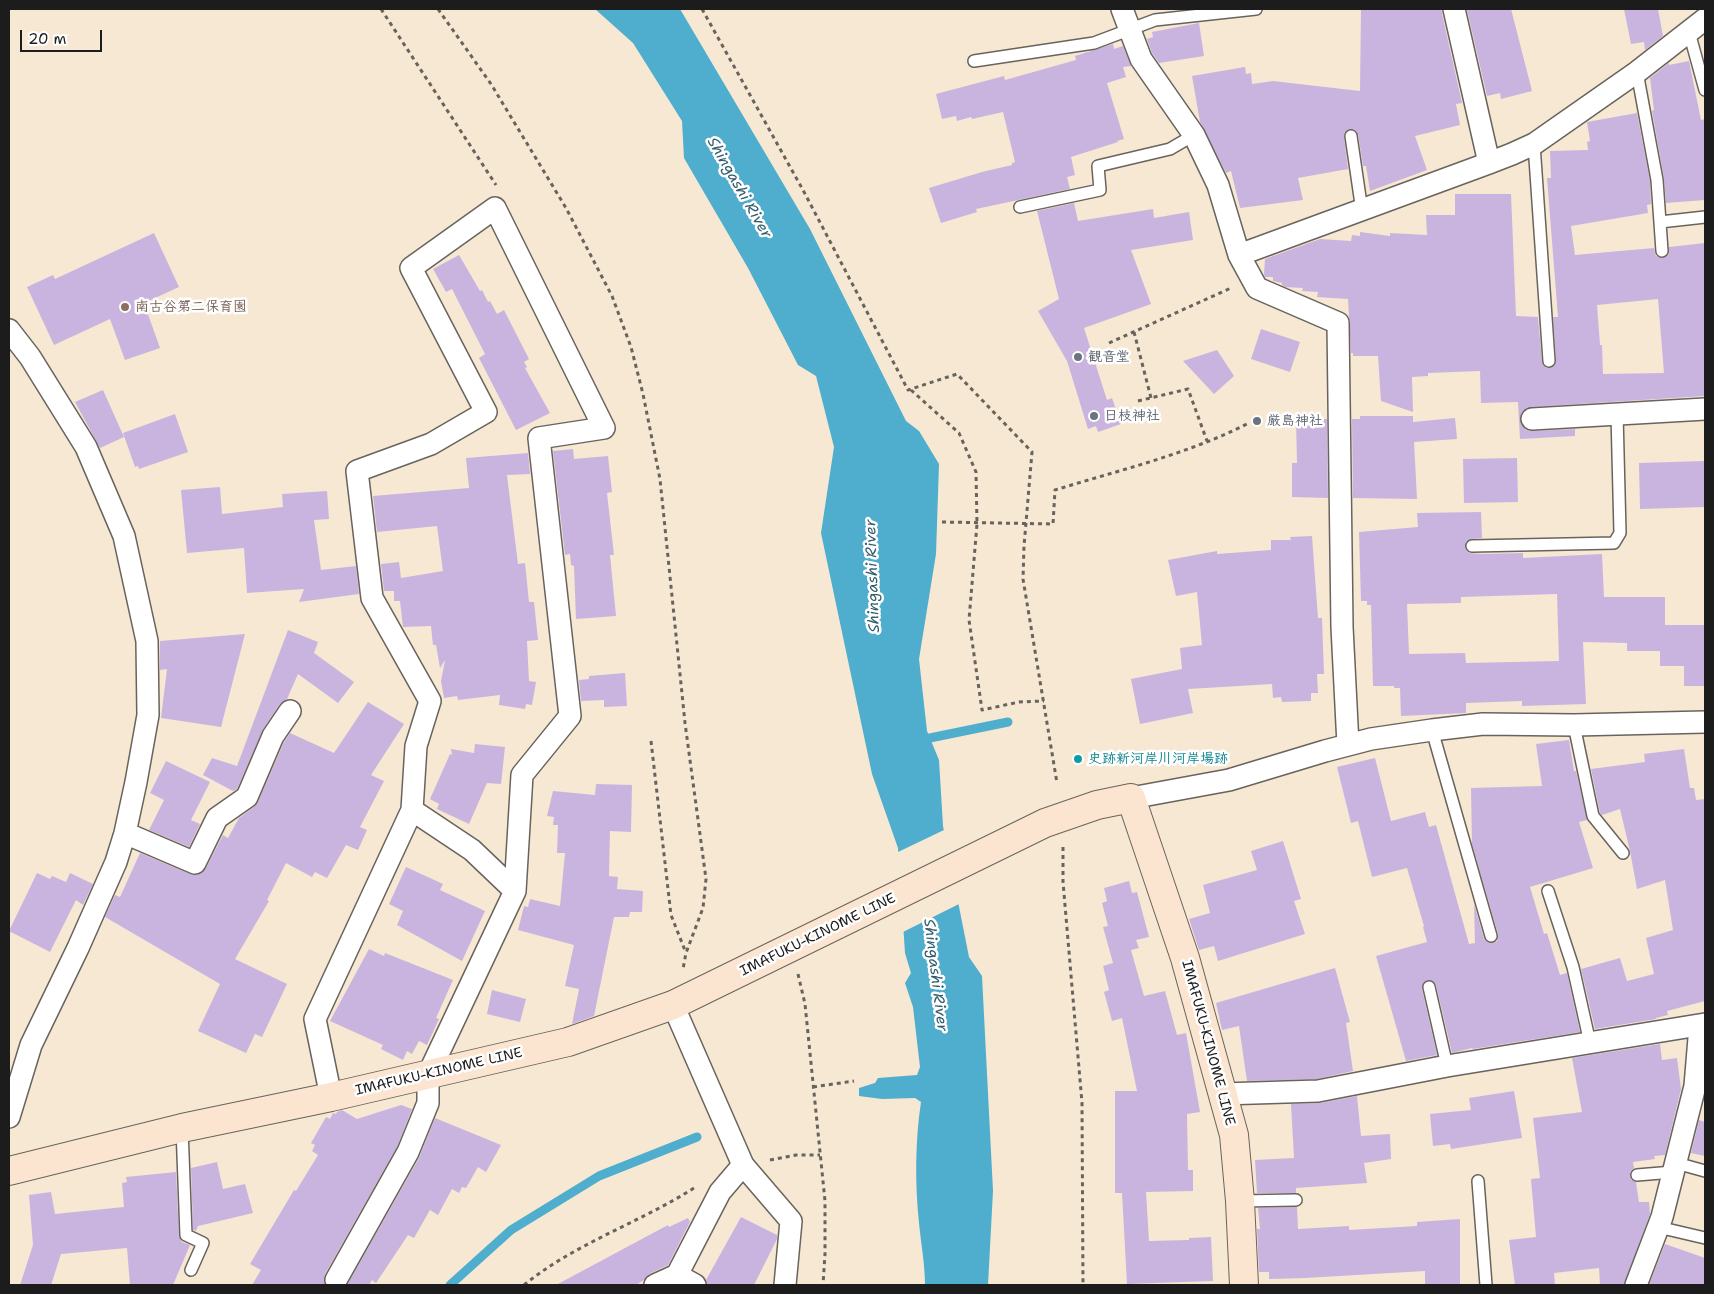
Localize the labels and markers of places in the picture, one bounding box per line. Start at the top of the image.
place label: 南古谷第二保育園 [135,299,247,315]
marker: 南古谷第二保育園 [119,301,131,313]
place label: 観音堂 [1088,349,1130,365]
marker: 観音堂 [1072,351,1084,363]
place label: 日枝神社 [1104,408,1160,424]
marker: 日枝神社 [1088,410,1100,422]
place label: 厳島神社 [1267,413,1323,429]
marker: 厳島神社 [1251,415,1263,427]
place label: 史跡新河岸川河岸場跡 [1088,751,1228,767]
marker: 史跡新河岸川河岸場跡 [1072,753,1084,765]

